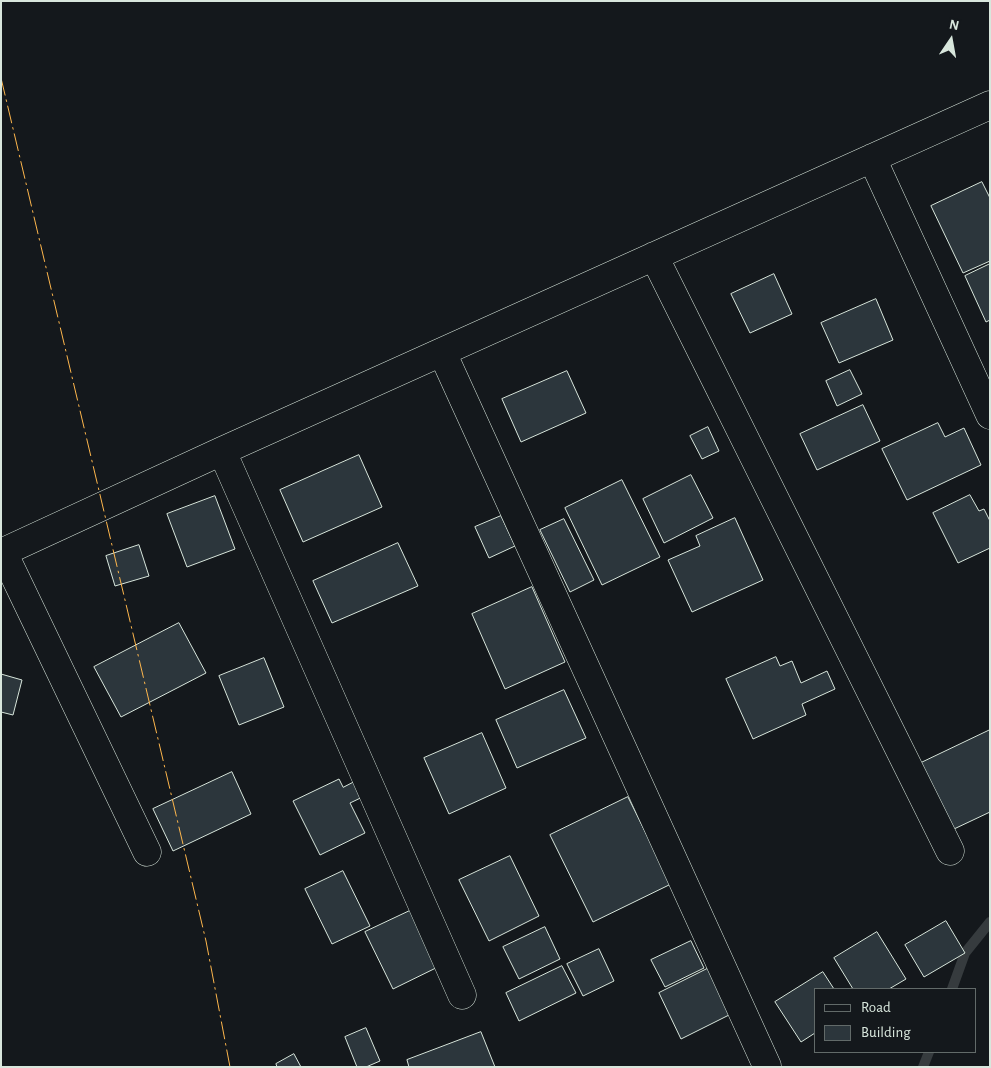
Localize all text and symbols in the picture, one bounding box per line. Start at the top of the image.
north arrow [926,15,976,65]
text: N [948,17,960,33]
legend [814,988,976,1053]
text: Road [861,1000,891,1015]
text: Building [861,1025,911,1040]

